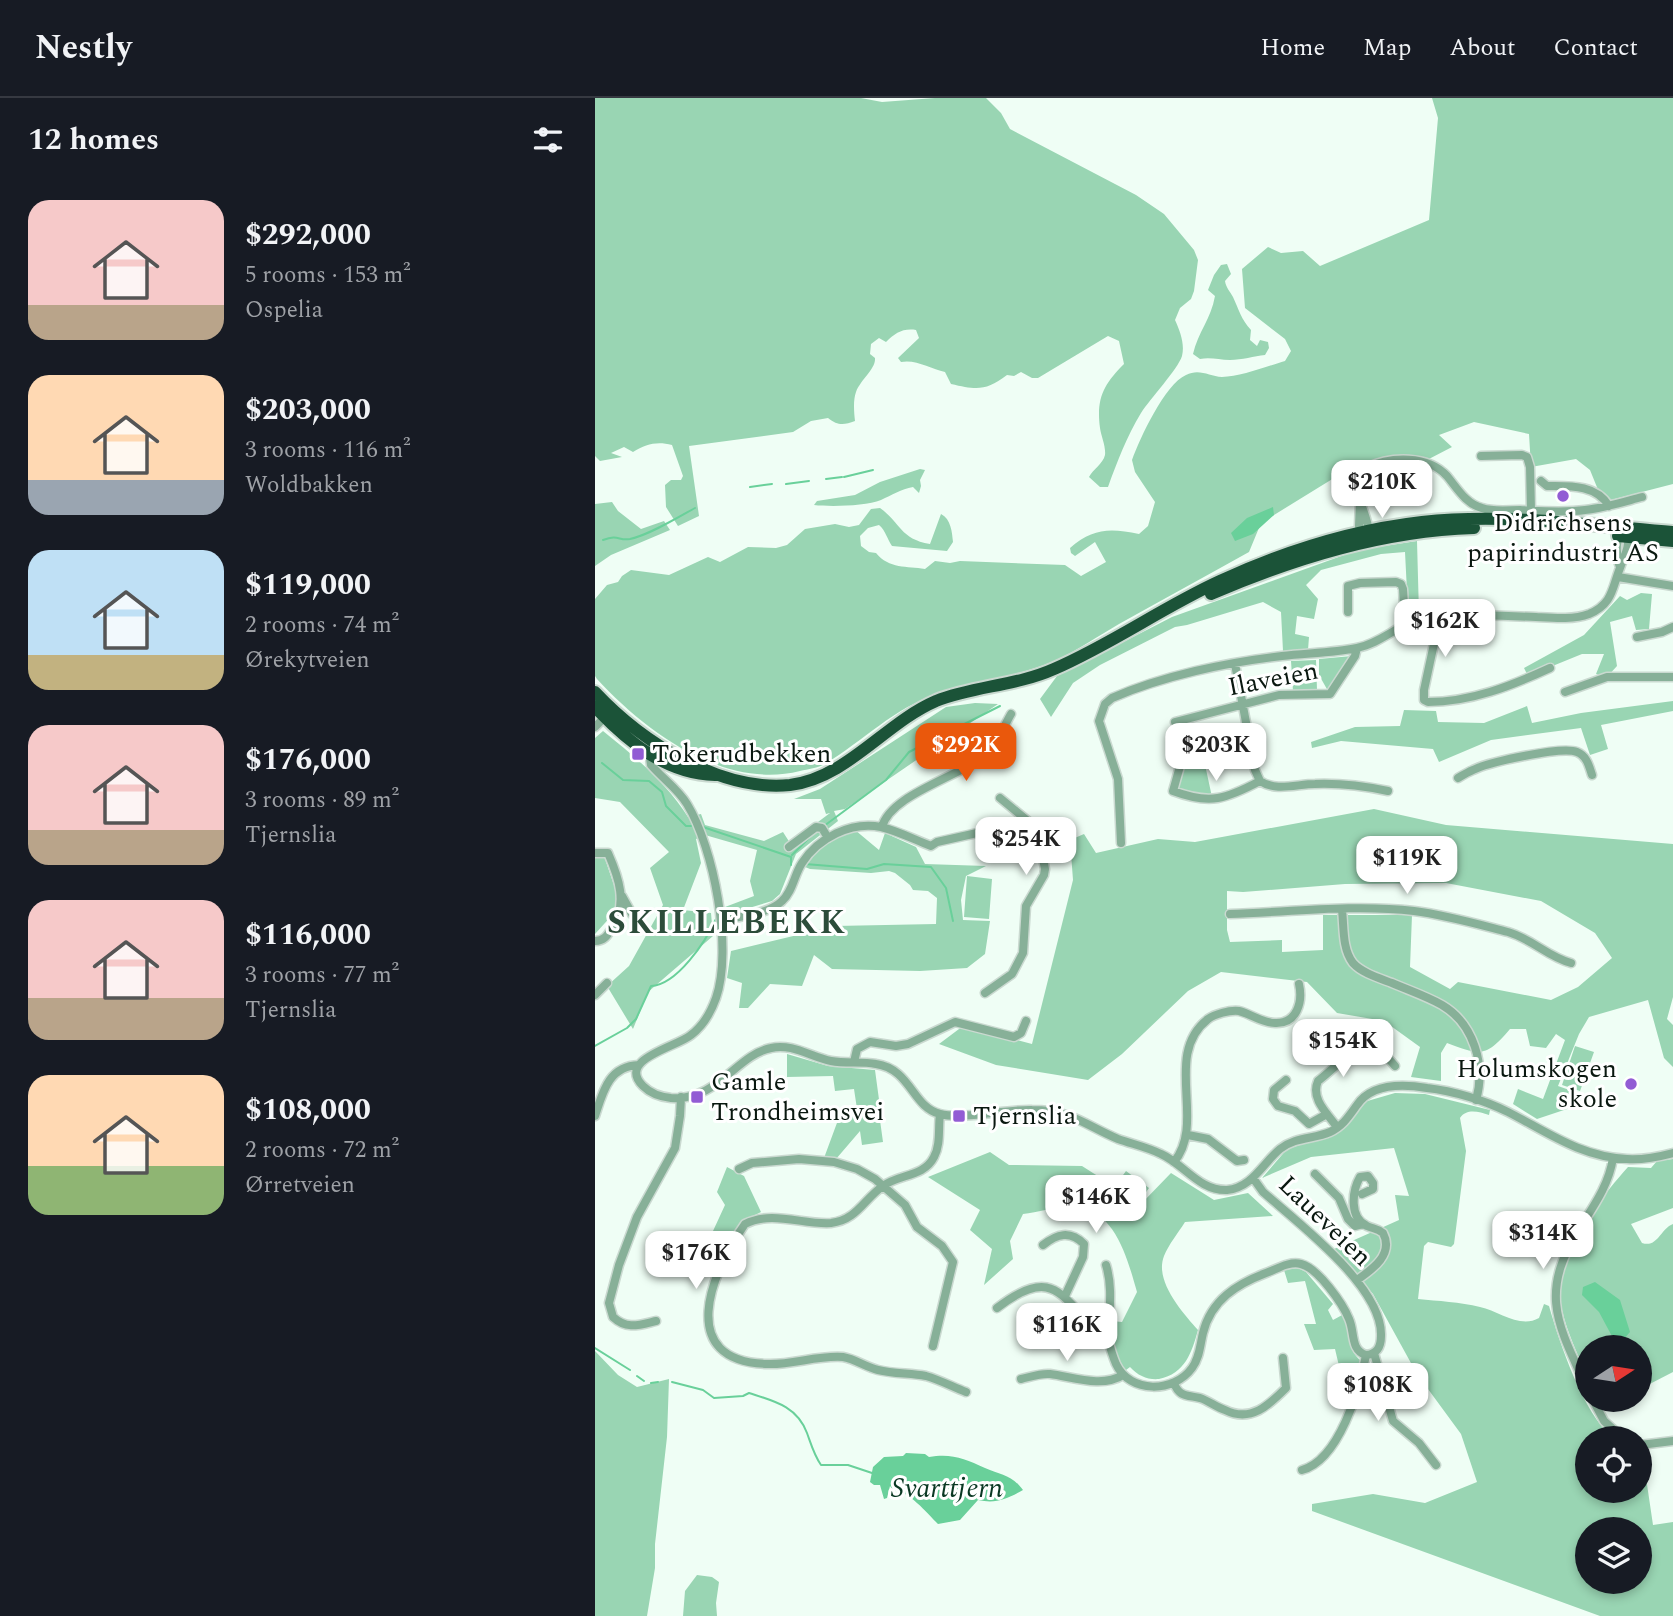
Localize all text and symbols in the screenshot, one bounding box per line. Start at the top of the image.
text: Nestly [35,23,132,73]
text: Home [1260,30,1325,66]
text: Map [1363,30,1411,66]
text: About [1449,30,1515,66]
text: Contact [1553,30,1638,66]
text: 12 homes [28,117,159,163]
icon: filters [529,121,567,159]
text: $292,000 [245,212,371,258]
icon: home [84,228,168,312]
text: 5 rooms · 153 m² [245,258,411,293]
text: Ospelia [245,293,323,328]
text: $203,000 [245,387,371,433]
icon: home [84,403,168,487]
text: 3 rooms · 116 m² [245,433,411,468]
pin: $210K [1333,460,1431,520]
text: $210K [1347,465,1417,500]
text: Woldbakken [245,468,373,503]
marker: Didrichsens papirindustri AS [1555,488,1571,504]
place label: Didrichsens papirindustri AS [1467,503,1659,573]
text: $119,000 [245,562,371,608]
icon: home [84,578,168,662]
pin: $162K [1396,600,1494,659]
text: $162K [1410,604,1480,639]
text: 2 rooms · 74 m² [245,608,399,643]
text: Ørekytveien [245,643,370,678]
street label: Ilaveien [1224,651,1322,707]
pin: $292K [917,724,1015,783]
pin: $203K [1167,724,1265,783]
text: $292K [931,728,1001,763]
text: $203K [1181,728,1251,763]
place label: Tokerudbekken [652,734,832,774]
text: $176,000 [245,737,371,783]
marker: Tokerudbekken [630,746,646,762]
icon: home [84,753,168,837]
text: 3 rooms · 89 m² [245,783,399,818]
text: Tjernslia [245,818,337,853]
pin: $254K [977,818,1075,877]
text: $254K [991,822,1061,857]
pin: $119K [1358,836,1456,896]
text: $119K [1372,841,1442,876]
district label: SKILLEBEKK [607,898,847,948]
text: $116,000 [245,912,371,958]
icon: home [84,928,168,1012]
text: 3 rooms · 77 m² [245,958,399,993]
text: Tjernslia [245,993,337,1028]
pin: $154K [1294,1020,1392,1079]
text: $154K [1308,1024,1378,1059]
place label: Holumskogen skole [1456,1049,1617,1119]
place label: Gamle Trondheimsvei [711,1062,884,1132]
marker: Holumskogen skole [1623,1076,1639,1092]
text: $108,000 [245,1087,371,1133]
marker: Gamle Trondheimsvei [689,1089,705,1105]
place label: Tjernslia [973,1096,1077,1136]
icon: home [84,1103,168,1187]
marker: Tjernslia [951,1108,967,1124]
text: 2 rooms · 72 m² [245,1133,399,1168]
street label: Laueveien [1269,1166,1381,1276]
text: Ørretveien [245,1168,355,1203]
pin: $146K [1047,1176,1145,1235]
text: $146K [1061,1180,1131,1215]
pin: $314K [1494,1212,1592,1271]
text: $314K [1508,1216,1578,1251]
pin: $176K [647,1232,745,1291]
text: $176K [661,1236,731,1271]
pin: $116K [1018,1304,1116,1363]
text: $116K [1032,1308,1102,1343]
north arrow [1575,1335,1652,1412]
map controls [1575,1335,1652,1594]
pin: $108K [1329,1364,1427,1423]
text: $108K [1343,1368,1413,1403]
button: locate [1575,1426,1652,1503]
water label: Svarttjern [891,1467,1003,1510]
button: layers [1575,1517,1652,1594]

